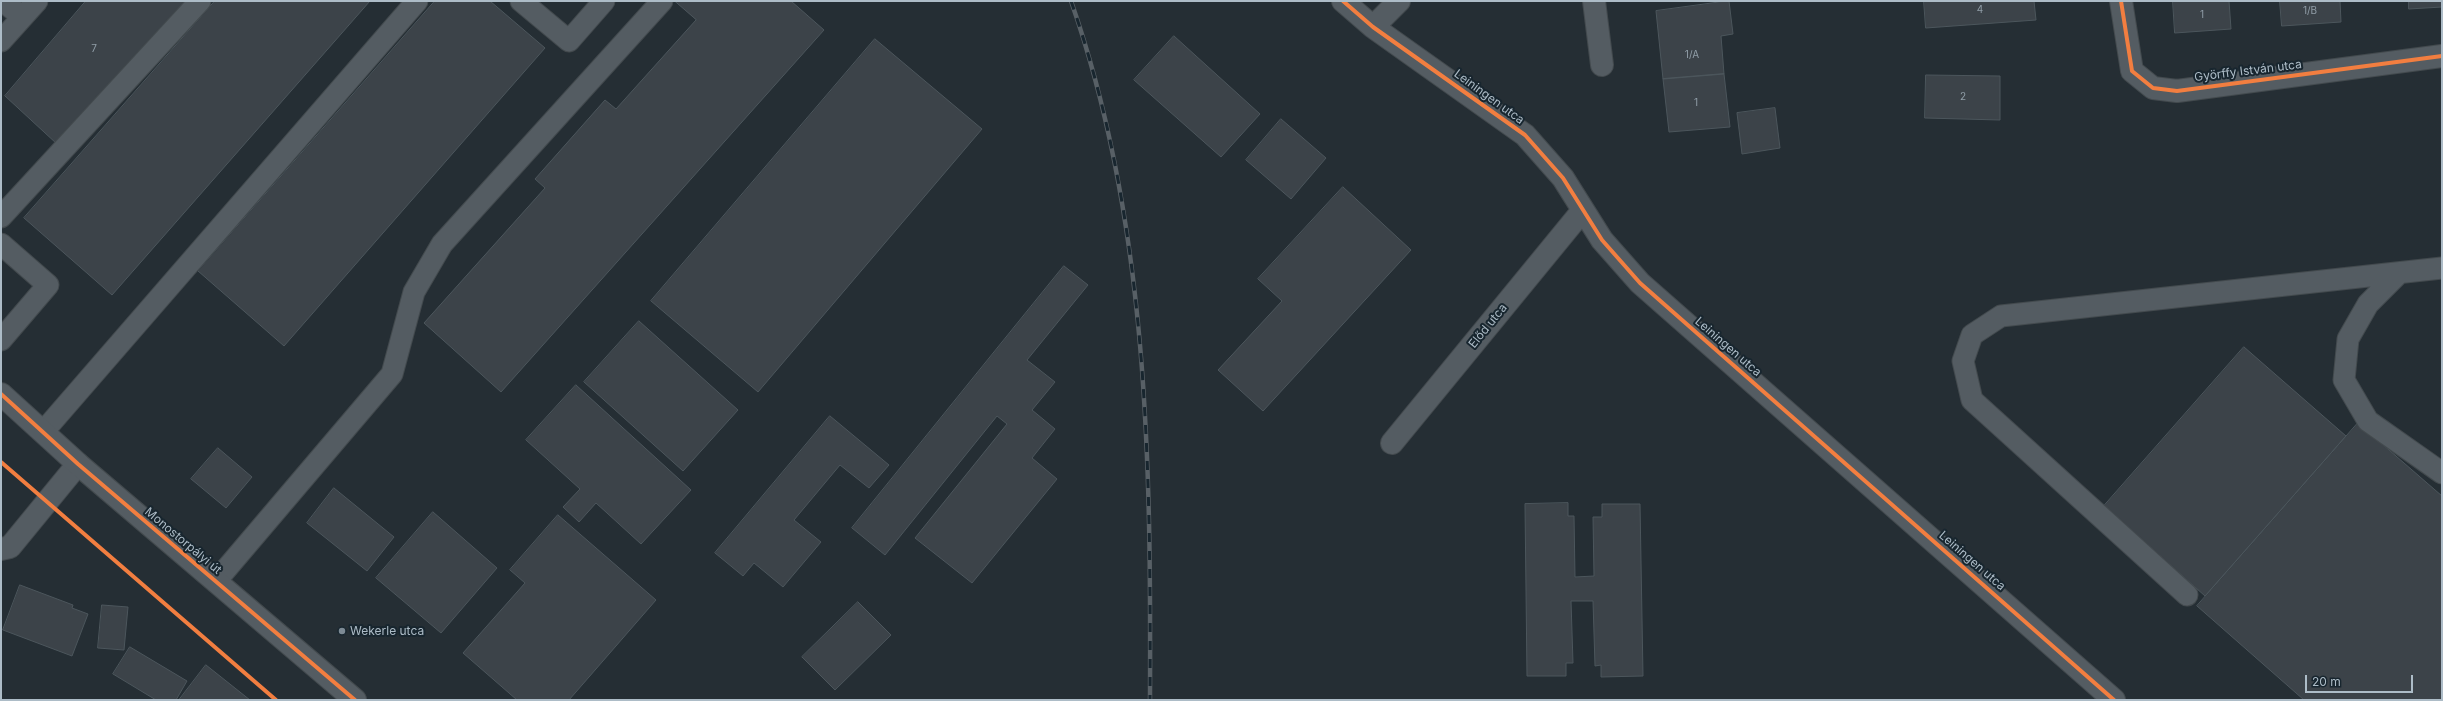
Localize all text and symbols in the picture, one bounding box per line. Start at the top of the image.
house number: 4 [1977,4,1983,16]
house number: 1/B [2303,5,2317,17]
house number: 1 [2200,9,2204,21]
house number: 7 [91,43,97,55]
house number: 1/A [1685,49,1699,61]
street label: Györffy István utca [2193,57,2303,85]
street label: Leiningen utca [1451,67,1527,127]
house number: 2 [1960,91,1966,103]
house number: 1 [1694,97,1698,109]
street label: Előd utca [1466,301,1510,351]
street label: Leiningen utca [1692,314,1764,380]
street label: Monostorpályi út [142,505,224,577]
street label: Leiningen utca [1936,528,2008,594]
place label: Wekerle utca [350,624,424,638]
marker: Wekerle utca [337,626,347,636]
scale bar [2307,667,2415,693]
text: 20 m [2312,674,2341,689]

